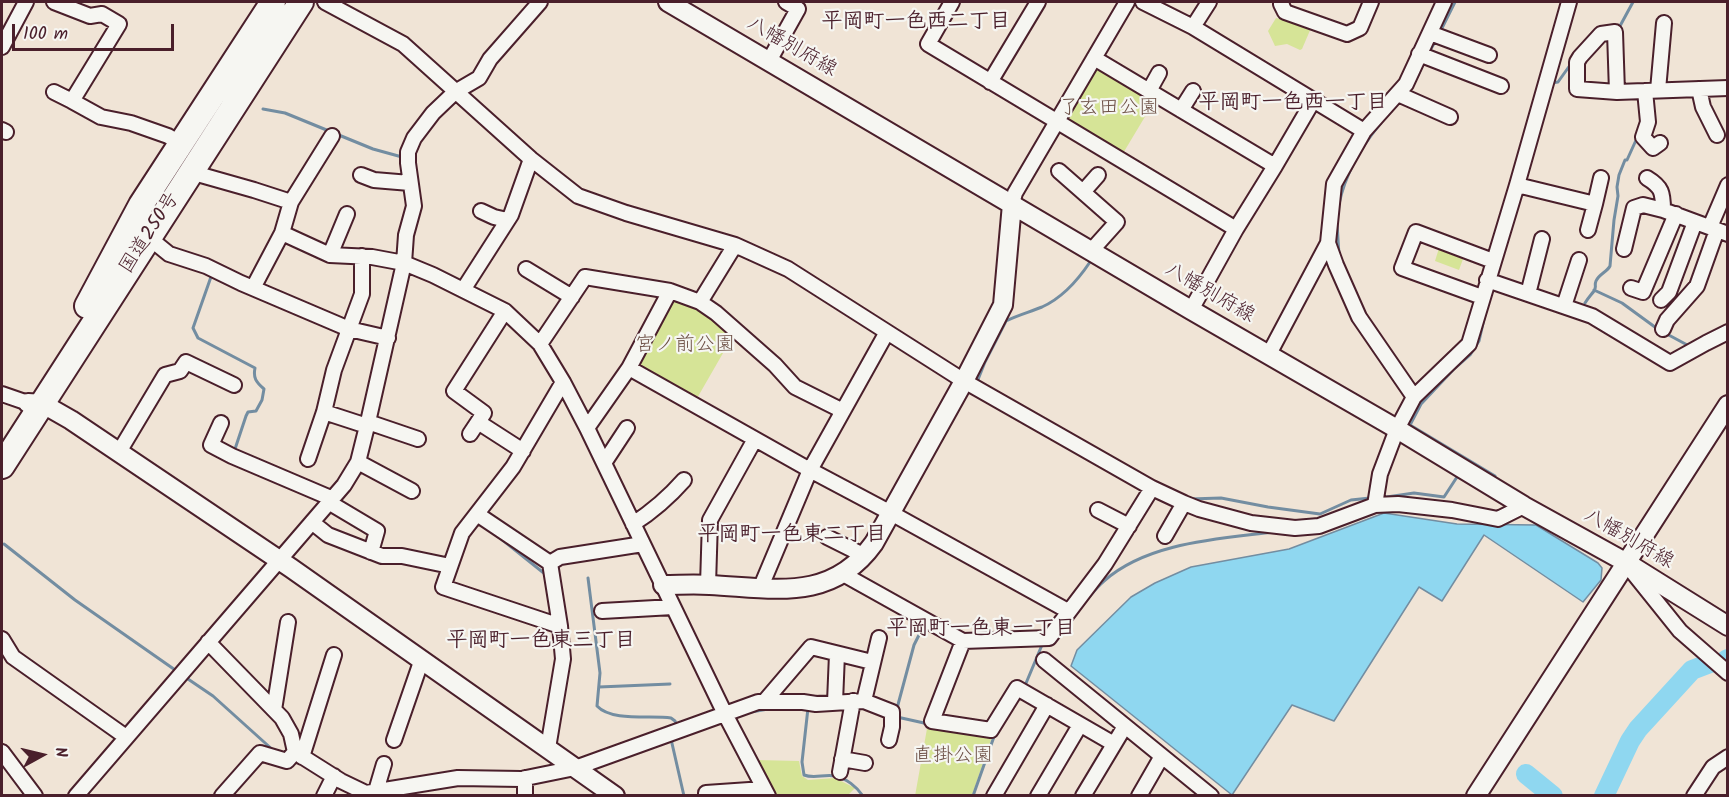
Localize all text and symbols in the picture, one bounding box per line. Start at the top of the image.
district label: 平岡町一色西二丁目 [822,10,1010,36]
scale bar [15,12,177,50]
street label: 八幡別府線 [742,13,840,83]
text: 100 m [23,20,68,49]
district label: 平岡町一色西一丁目 [1199,91,1387,117]
park label: 了玄田公園 [1059,98,1159,122]
street label: 国道250号 [116,189,186,279]
street label: 八幡別府線 [1160,259,1258,329]
park label: 宮ノ前公園 [635,335,735,359]
street label: 八幡別府線 [1579,505,1677,575]
district label: 平岡町一色東二丁目 [698,523,886,549]
district label: 平岡町一色東一丁目 [887,617,1075,643]
district label: 平岡町一色東三丁目 [447,629,635,655]
north arrow [12,725,72,785]
text: N [47,746,73,759]
park label: 直掛公園 [913,746,993,770]

